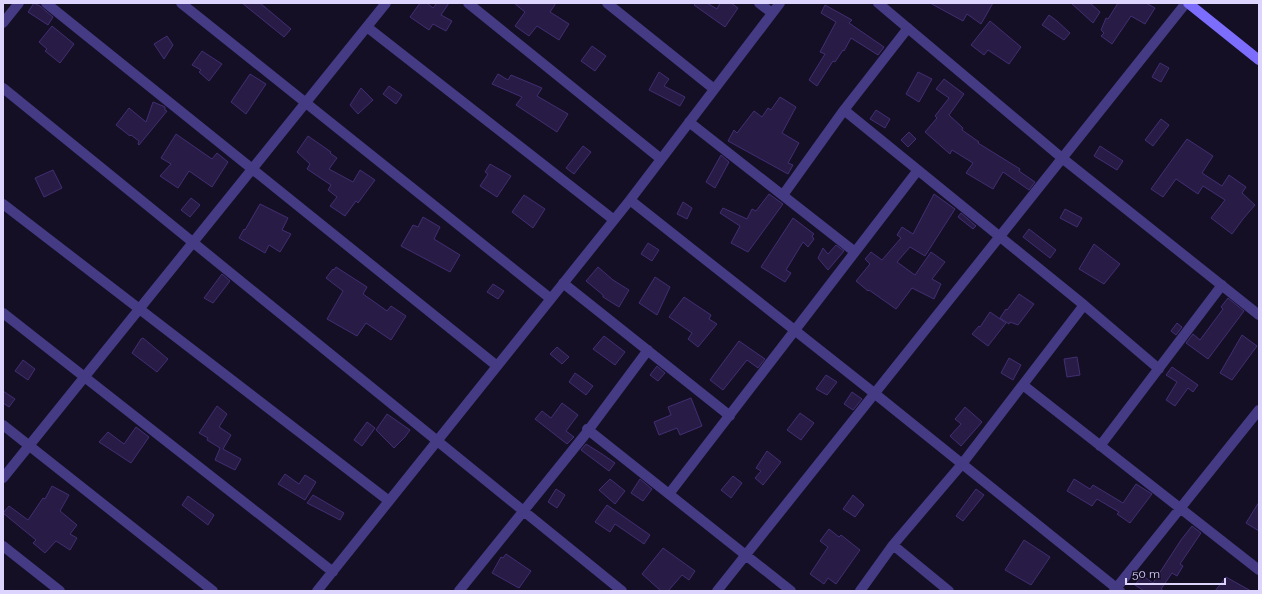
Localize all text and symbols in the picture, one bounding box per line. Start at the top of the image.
scale bar [1126,560,1225,586]
text: 50 m [1132,567,1160,581]

